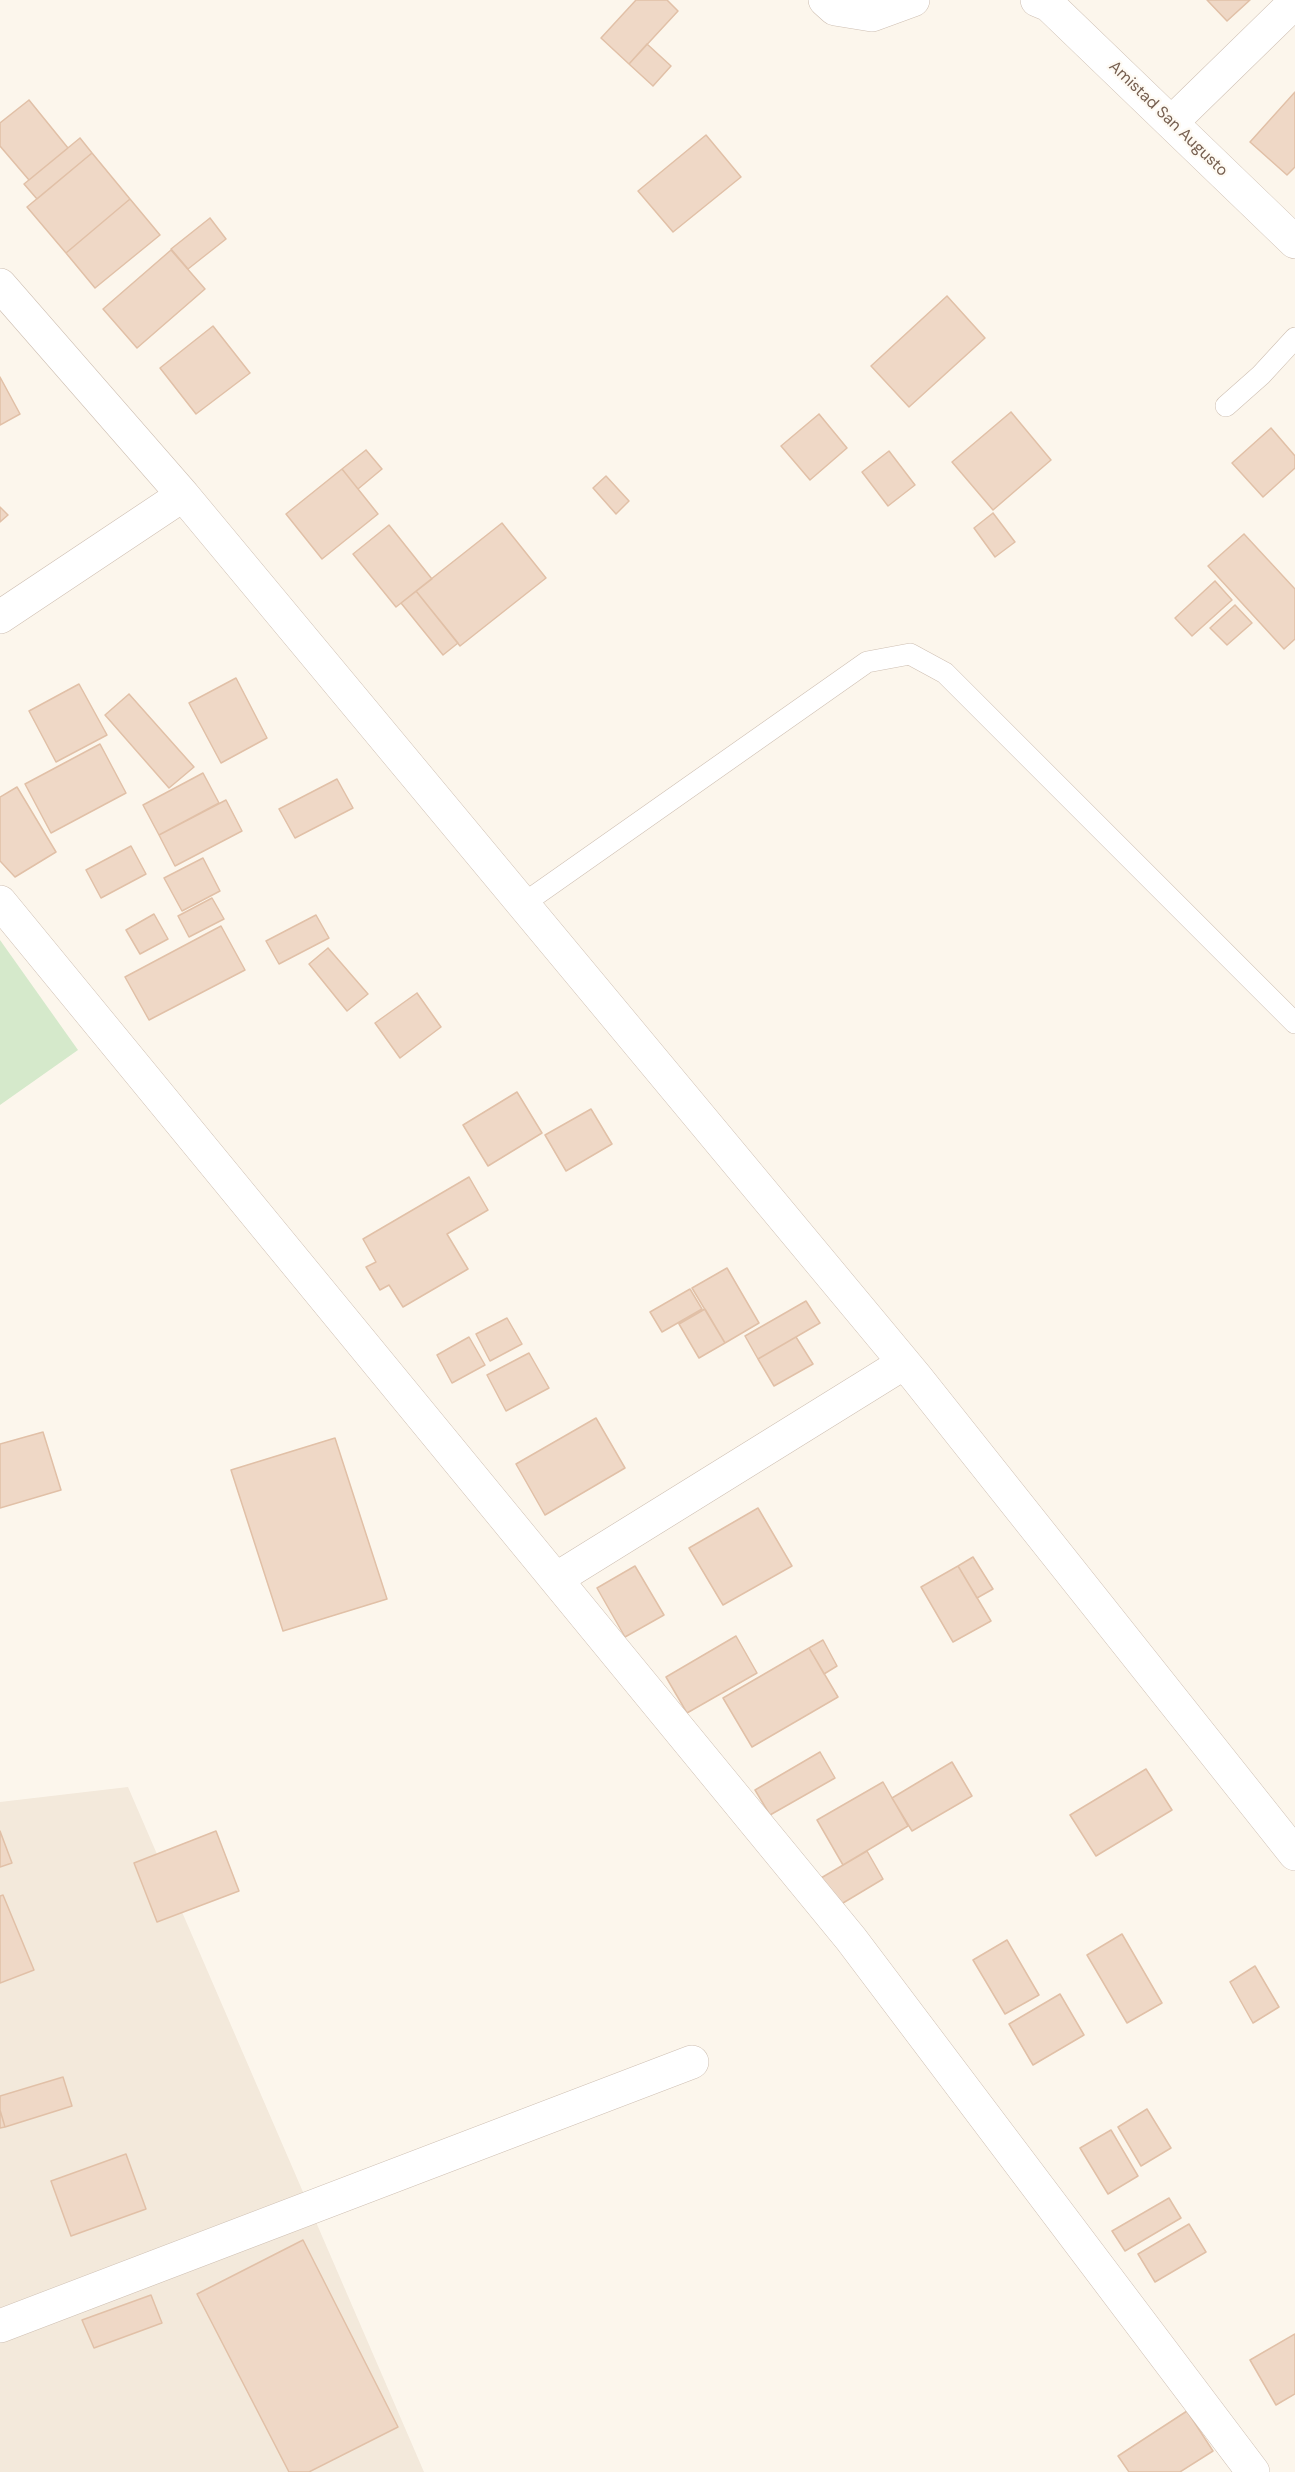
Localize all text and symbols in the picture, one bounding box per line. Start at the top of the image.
street label: Amistad San Augusto [1104,57,1232,181]

